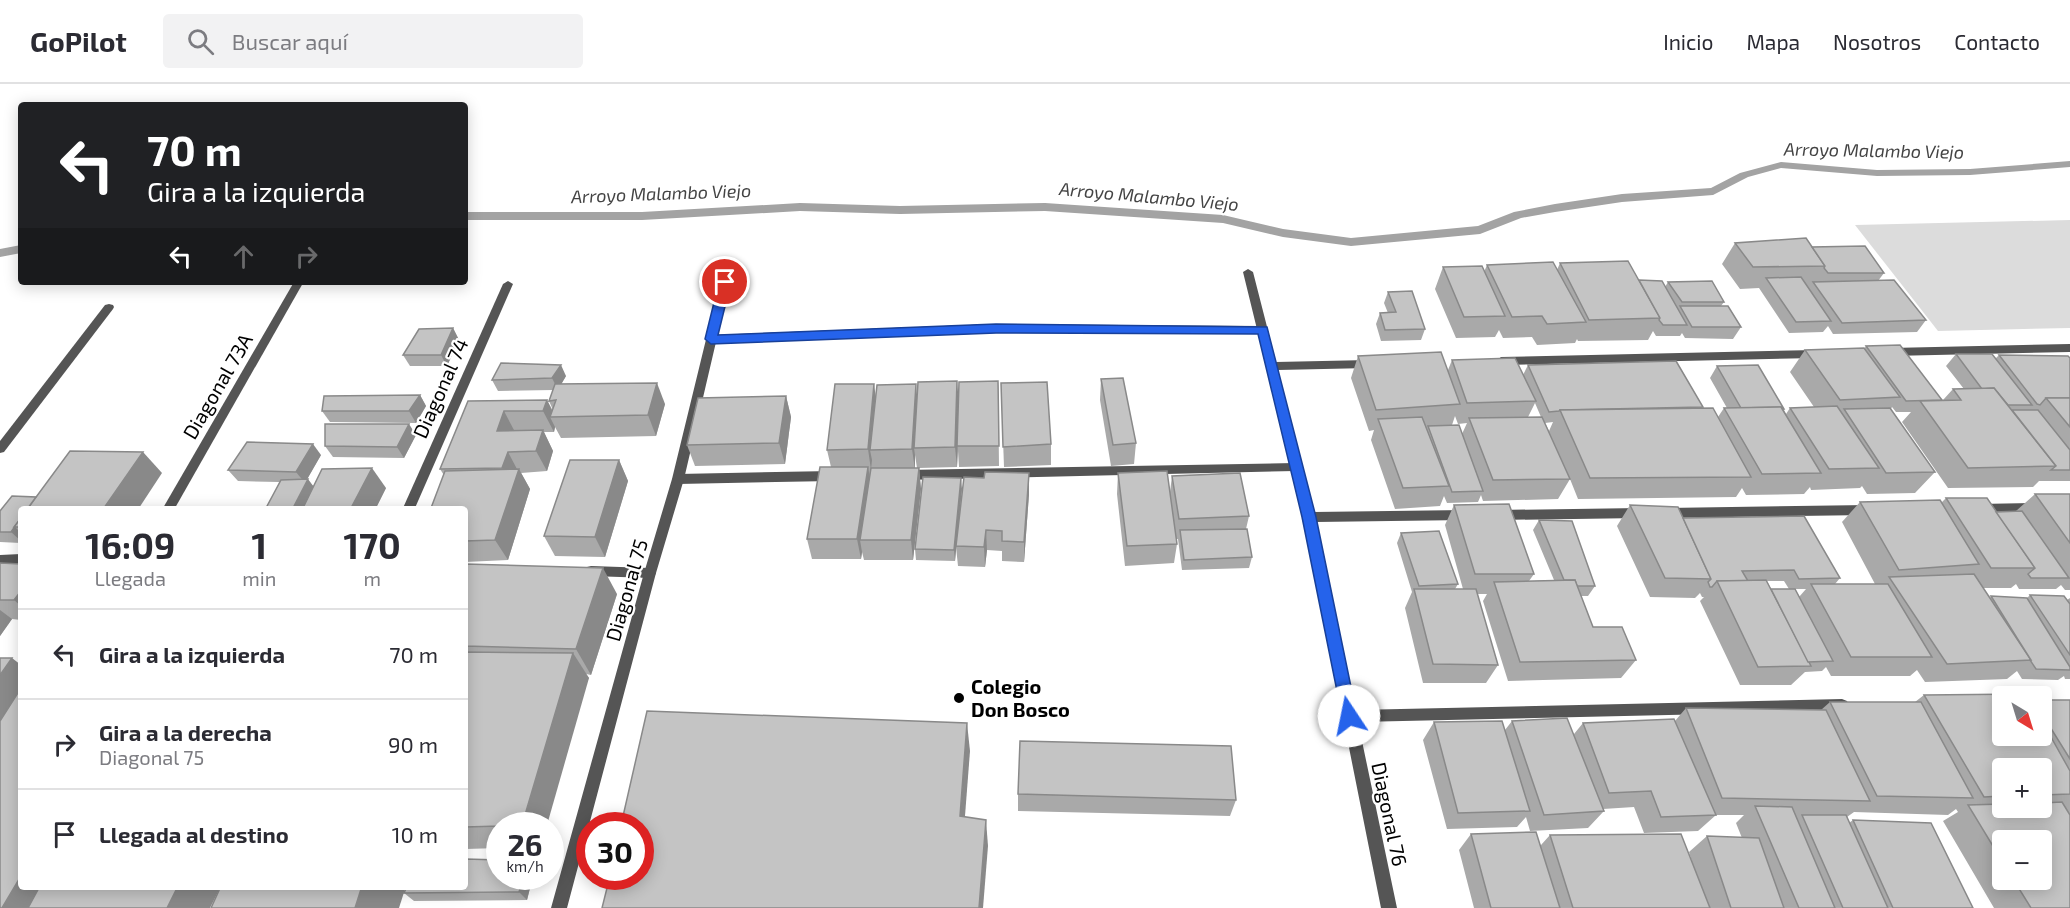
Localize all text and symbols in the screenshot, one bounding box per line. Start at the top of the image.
search box [163,14,583,68]
text: GoPilot [30,24,127,58]
icon: search [184,25,217,58]
text: Buscar aquí [232,28,348,54]
text: Inicio [1663,29,1713,54]
text: Mapa [1746,29,1800,54]
text: Nosotros [1833,29,1921,54]
text: Contacto [1954,29,2040,54]
text: 70 m [147,124,242,174]
icon: left [48,126,126,204]
water label: Arroyo Malambo Viejo [1783,137,1964,163]
text: Gira a la izquierda [147,175,365,207]
water label: Arroyo Malambo Viejo [1057,177,1240,215]
water label: Arroyo Malambo Viejo [570,179,751,207]
icon: left [164,240,197,273]
icon: ahead [227,240,260,273]
icon: right [290,240,323,273]
pin [699,256,750,307]
icon: arrive [708,265,741,298]
street label: Diagonal 73A [177,328,257,443]
street label: Diagonal 74 [407,334,473,442]
text: 16:09 [85,523,175,566]
text: 1 [252,523,267,566]
text: 170 [344,523,401,566]
street label: Diagonal 75 [600,536,652,644]
text: Llegada [94,566,166,590]
text: min [242,566,276,590]
text: m [363,566,381,590]
icon: left [48,638,81,671]
text: Gira a la izquierda [99,641,285,667]
text: 70 m [389,641,438,667]
place label: Colegio Don Bosco [971,674,1070,721]
position arrow [1317,684,1381,748]
north arrow [1992,686,2052,746]
map controls [1992,686,2052,890]
marker: Colegio Don Bosco [952,691,966,705]
text: Gira a la derecha [99,719,272,745]
icon: right [48,728,81,761]
text: 90 m [388,731,438,757]
text: Diagonal 75 [99,745,204,769]
button: + [1992,758,2052,818]
street label: Diagonal 76 [1367,760,1413,868]
speed limit sign: 30 [576,812,654,890]
icon: arrive [48,818,81,851]
text: Llegada al destino [99,821,289,847]
text: 10 m [392,821,438,847]
text: 26 [507,826,543,862]
button: − [1992,830,2052,890]
text: km/h [506,857,544,875]

